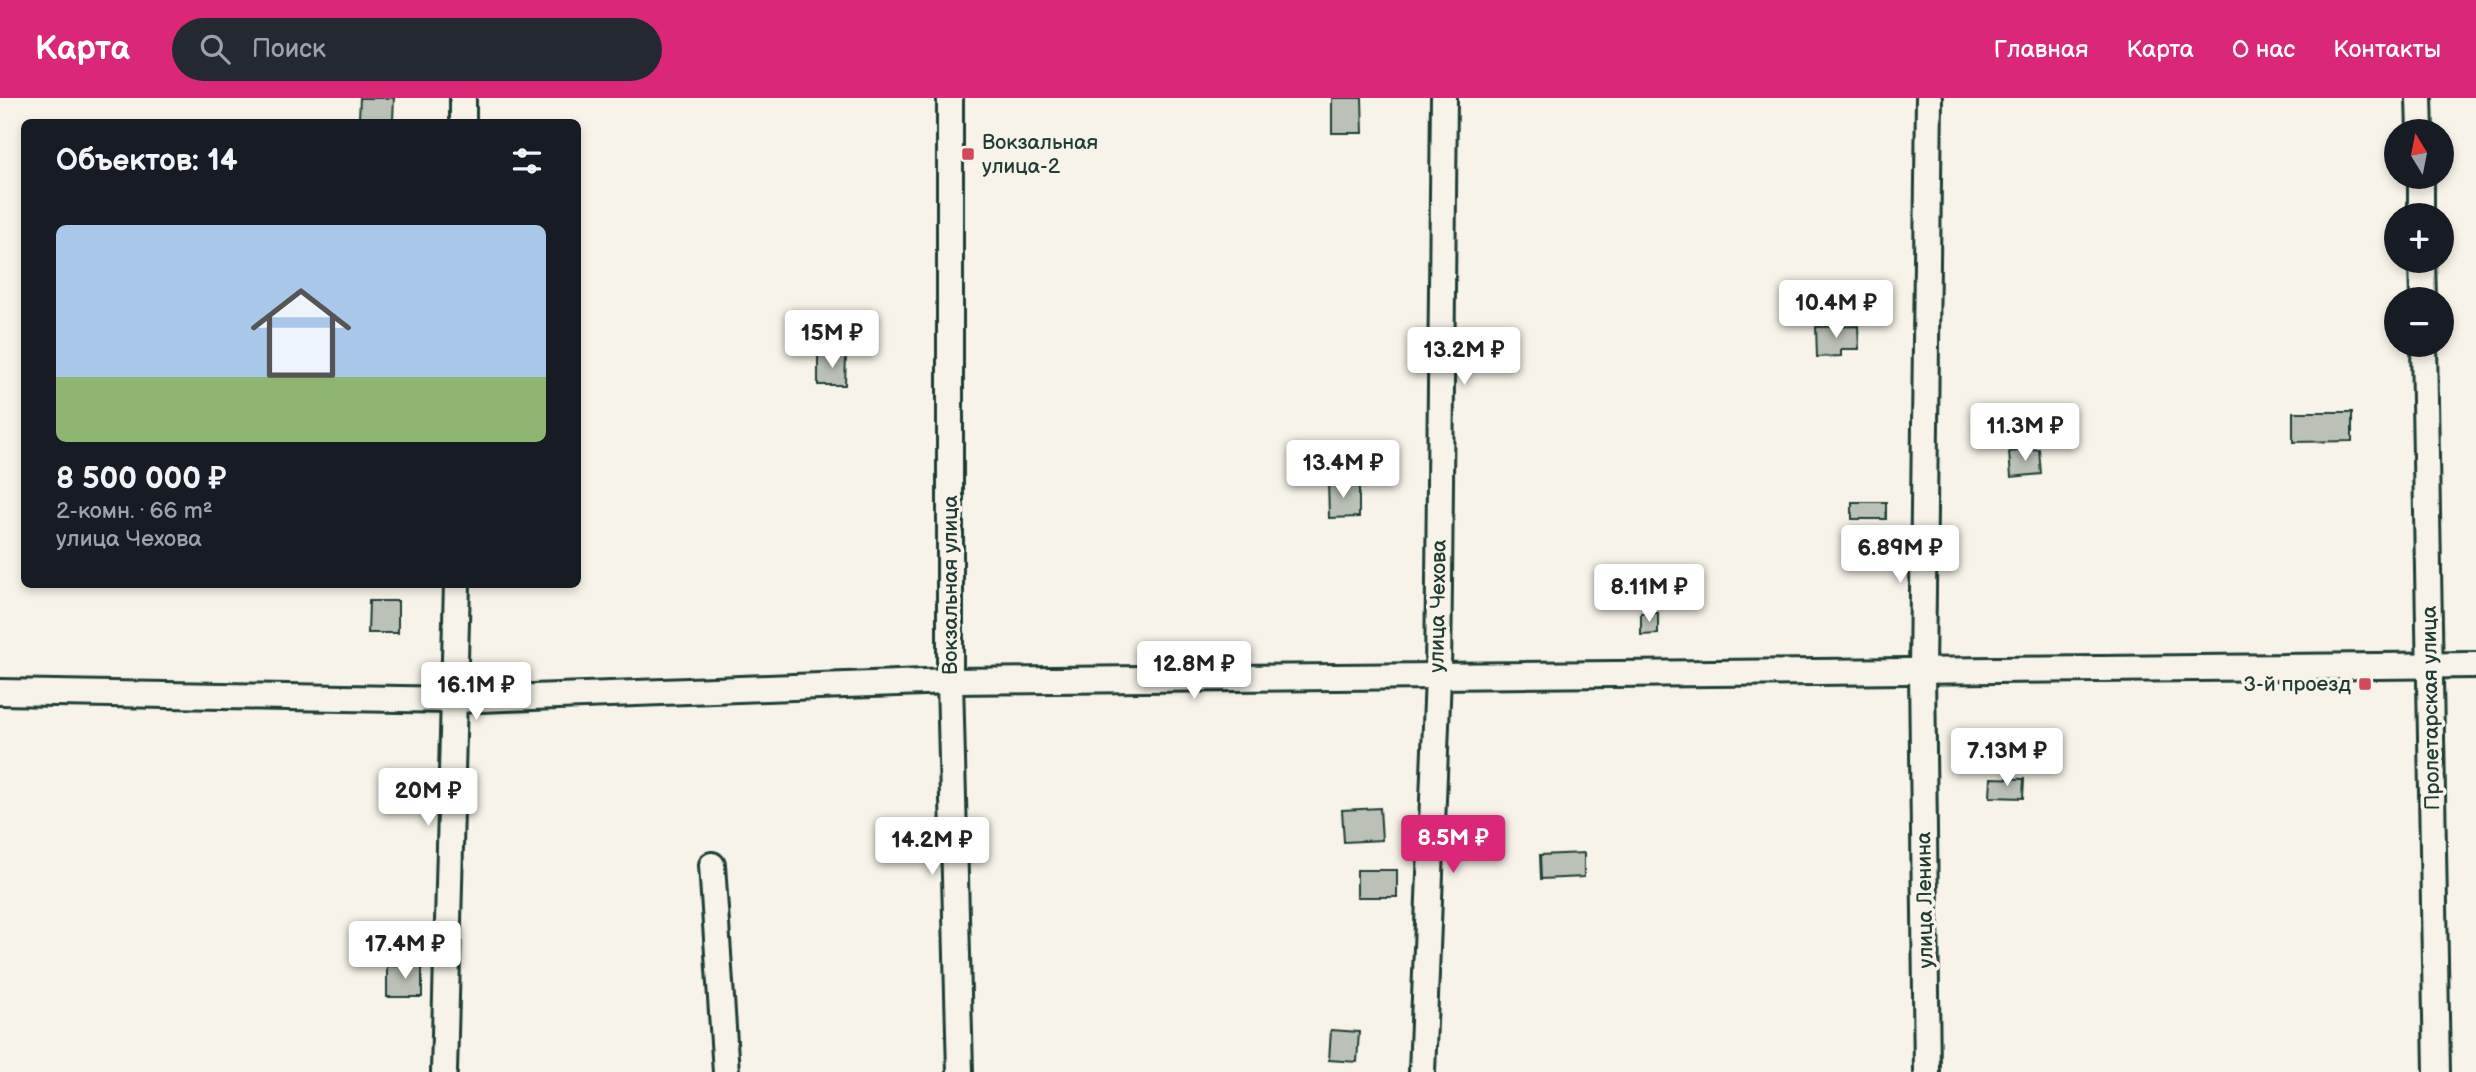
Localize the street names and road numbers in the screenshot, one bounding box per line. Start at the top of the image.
street label: Вокзальная улица [938,494,963,675]
street label: улица Чехова [1424,539,1452,673]
street label: Пролетарская улица [2417,605,2445,810]
street label: улица Ленина [1911,831,1939,969]

